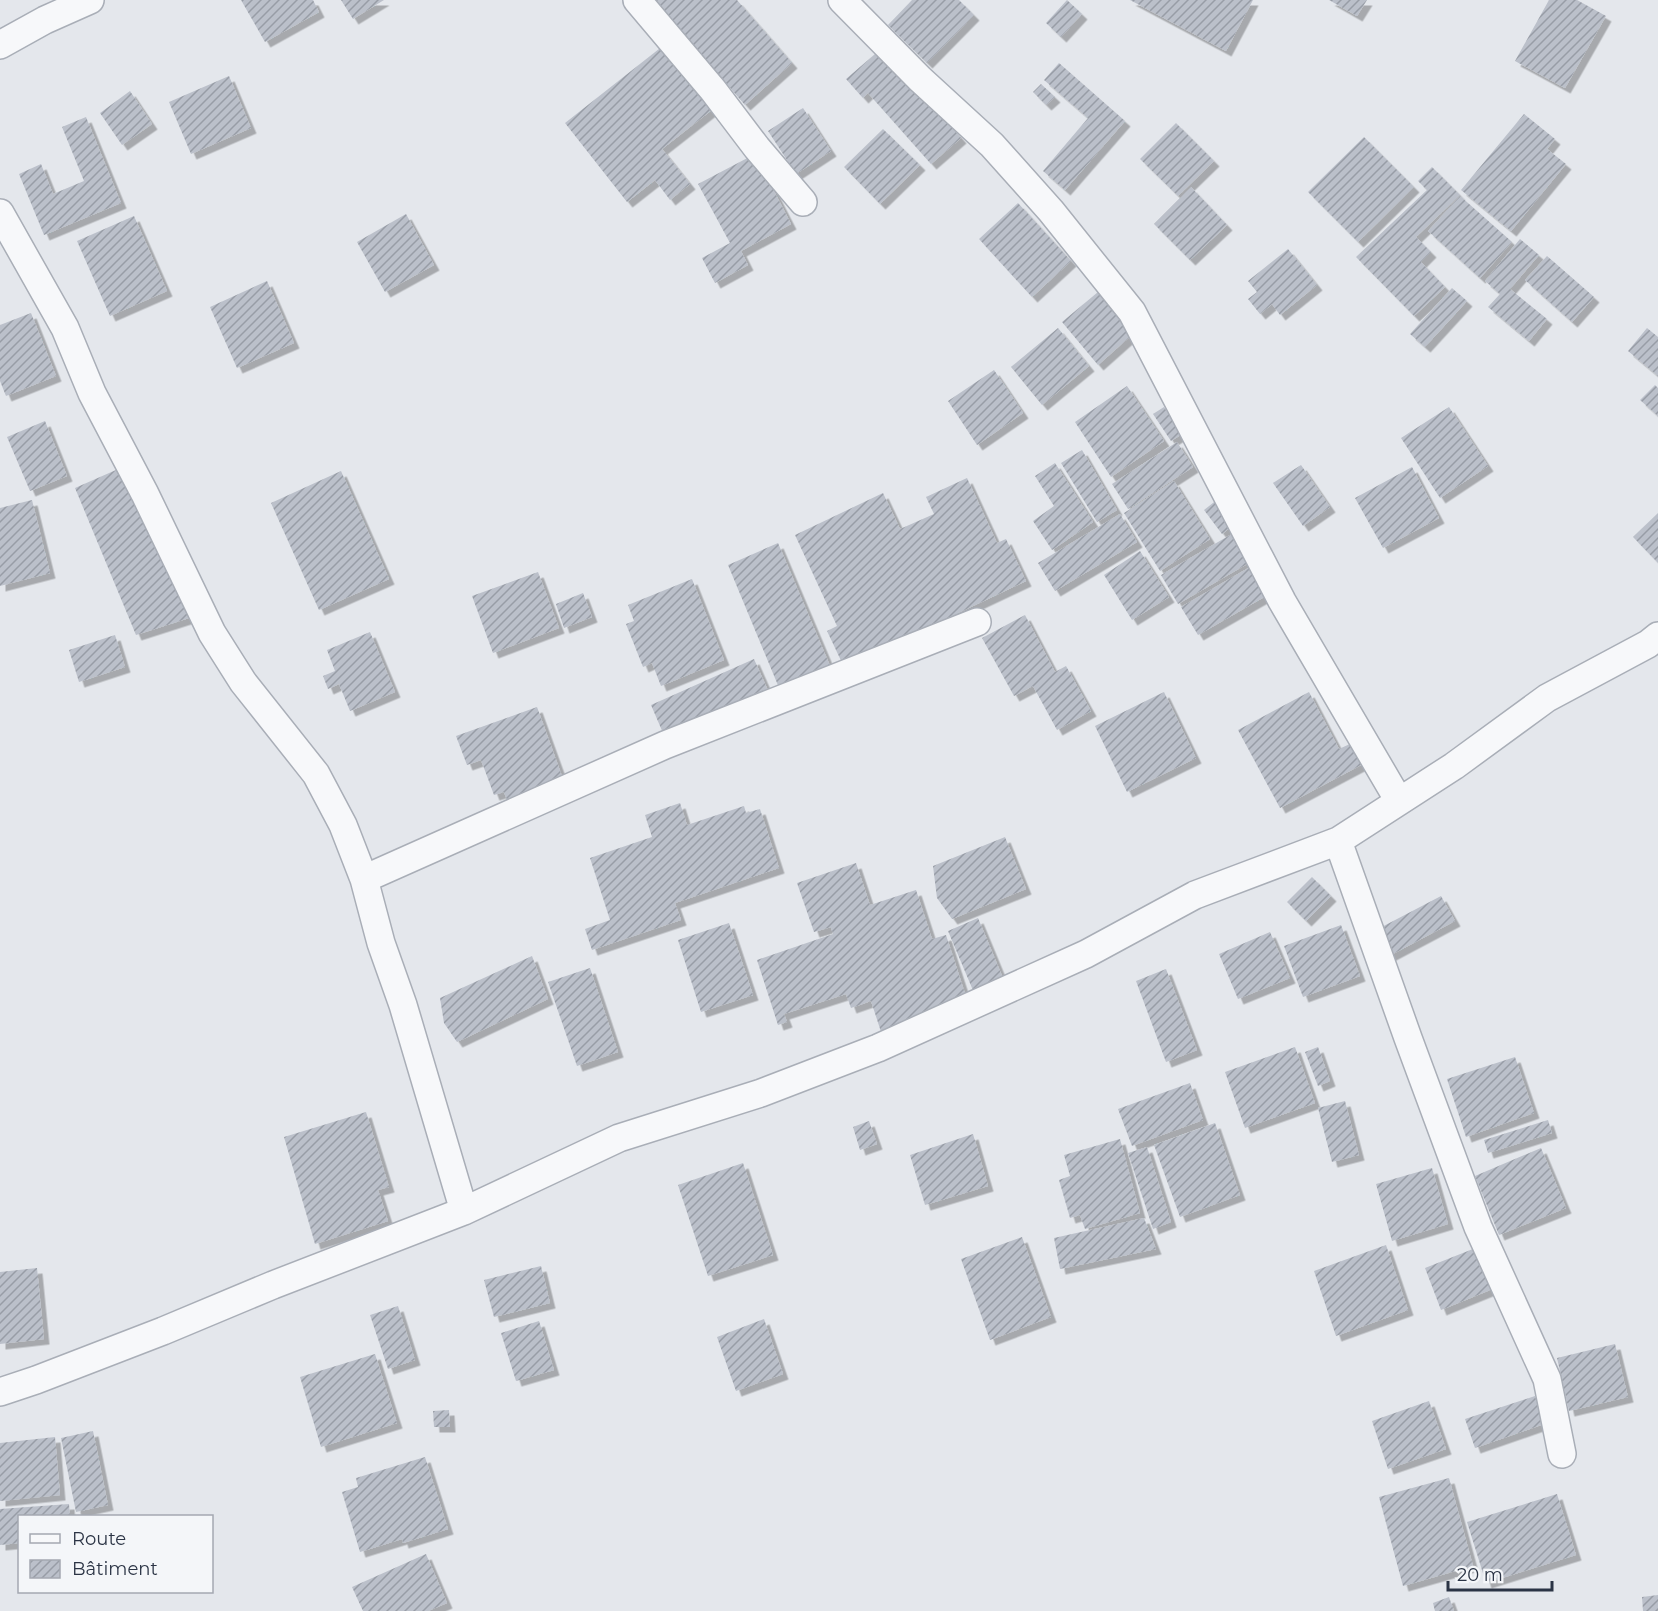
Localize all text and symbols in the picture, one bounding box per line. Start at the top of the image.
legend [18,1515,213,1593]
text: Route [72,1528,126,1550]
scale bar [1448,1554,1552,1592]
text: Bâtiment [72,1558,158,1580]
text: 20 m [1457,1564,1503,1586]

